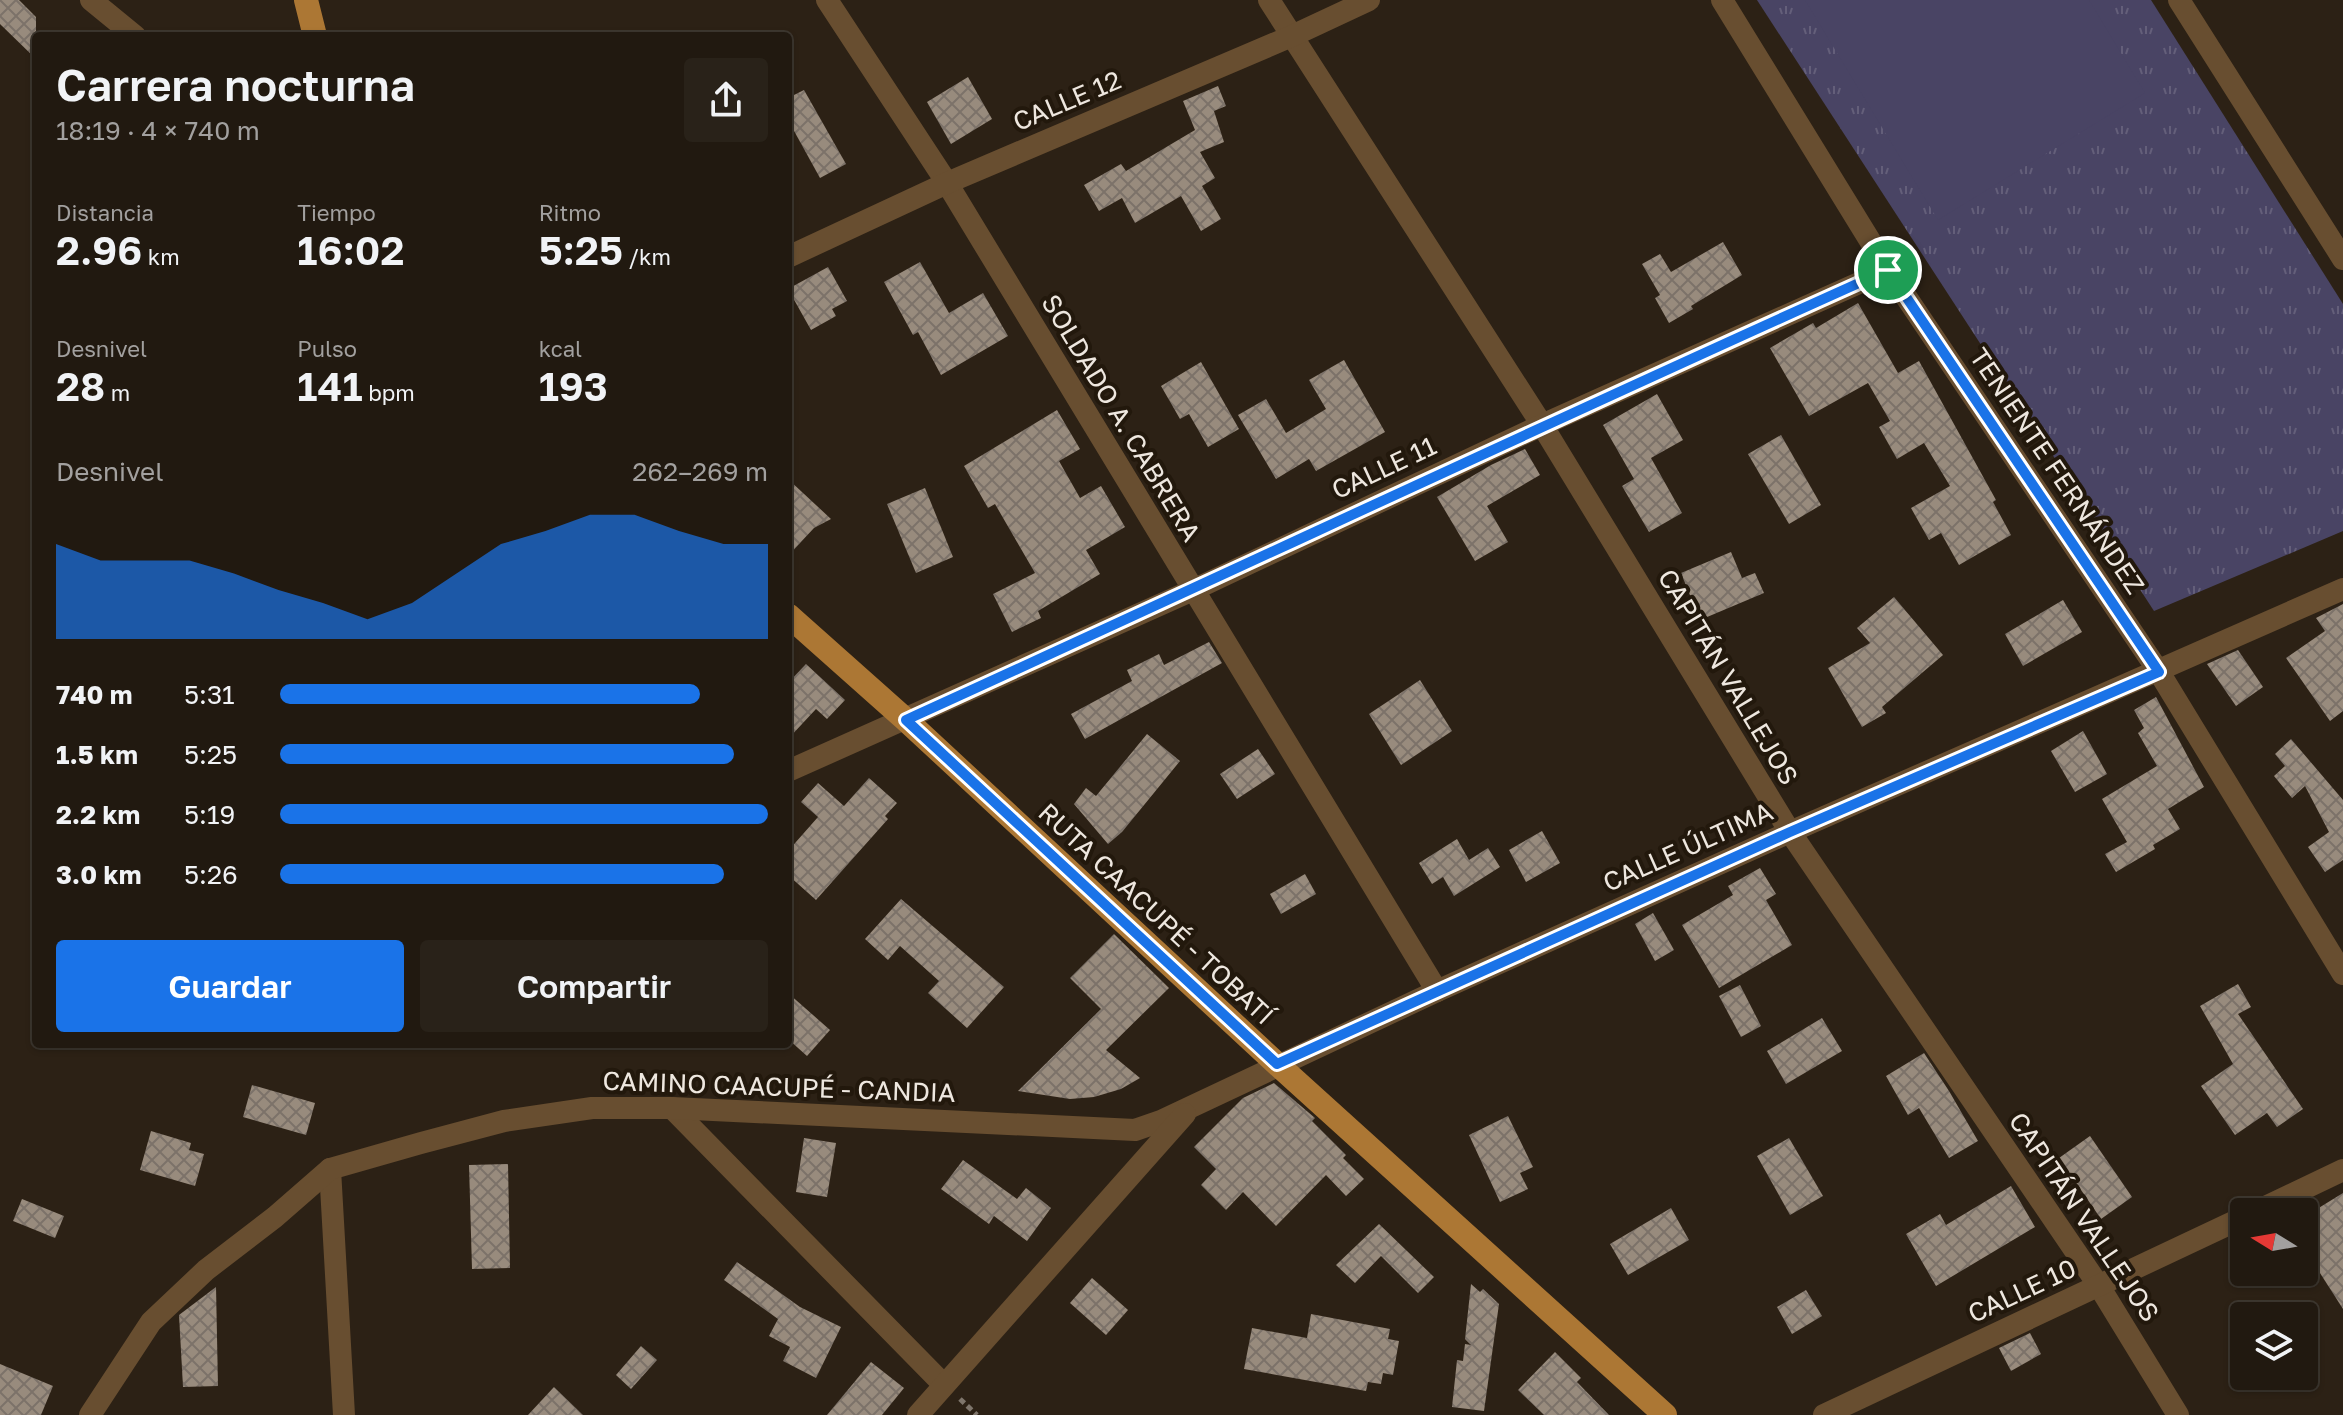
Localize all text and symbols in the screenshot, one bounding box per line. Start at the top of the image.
text: Carrera nocturna [56,58,415,111]
button: share [684,58,768,142]
street label: CALLE 12 [1008,64,1125,137]
text: 18:19 · 4 × 740 m [56,115,260,146]
text: Distancia [56,199,154,226]
text: Tiempo [297,199,376,226]
text: Ritmo [539,199,601,226]
text: 2.96 [56,226,142,274]
text: 16:02 [297,226,404,274]
text: 5:25 [539,226,623,274]
pin [1854,236,1922,304]
text: km [142,243,180,270]
text: /km [623,243,671,270]
icon: arrive [1866,248,1910,292]
street label: SOLDADO A. CABRERA [1035,289,1207,547]
text: Desnivel [56,335,147,362]
text: Pulso [297,335,357,362]
text: kcal [539,335,582,362]
street label: TENIENTE FERNÁNDEZ [1964,342,2151,599]
text: 28 [56,362,105,410]
text: 141 [297,362,363,410]
text: 193 [539,362,608,410]
text: m [105,379,130,406]
text: bpm [363,379,415,406]
street label: CALLE 11 [1327,430,1441,505]
text: Desnivel [56,456,163,487]
text: 262–269 m [632,456,768,487]
street label: CAPITÁN VALLEJOS [1652,563,1805,790]
text: 740 m [56,679,133,710]
text: 5:31 [184,679,235,710]
text: 1.5 km [56,739,138,770]
text: 5:25 [184,739,237,770]
street label: CALLE ÚLTIMA [1598,795,1777,898]
street label: RUTA CAACUPÉ - TOBATÍ [1032,797,1282,1032]
text: 2.2 km [56,799,140,830]
text: 5:19 [184,799,235,830]
text: 3.0 km [56,859,141,890]
text: 5:26 [184,859,238,890]
button: Guardar [56,940,404,1032]
button: Compartir [420,940,768,1032]
street label: CAMINO CAACUPÉ - CANDIA [602,1065,956,1108]
street label: CAPITÁN VALLEJOS [2003,1106,2166,1327]
north arrow [2230,1198,2318,1286]
map controls [2230,1198,2318,1390]
street label: CALLE 10 [1963,1252,2081,1329]
button: layers [2230,1302,2318,1390]

